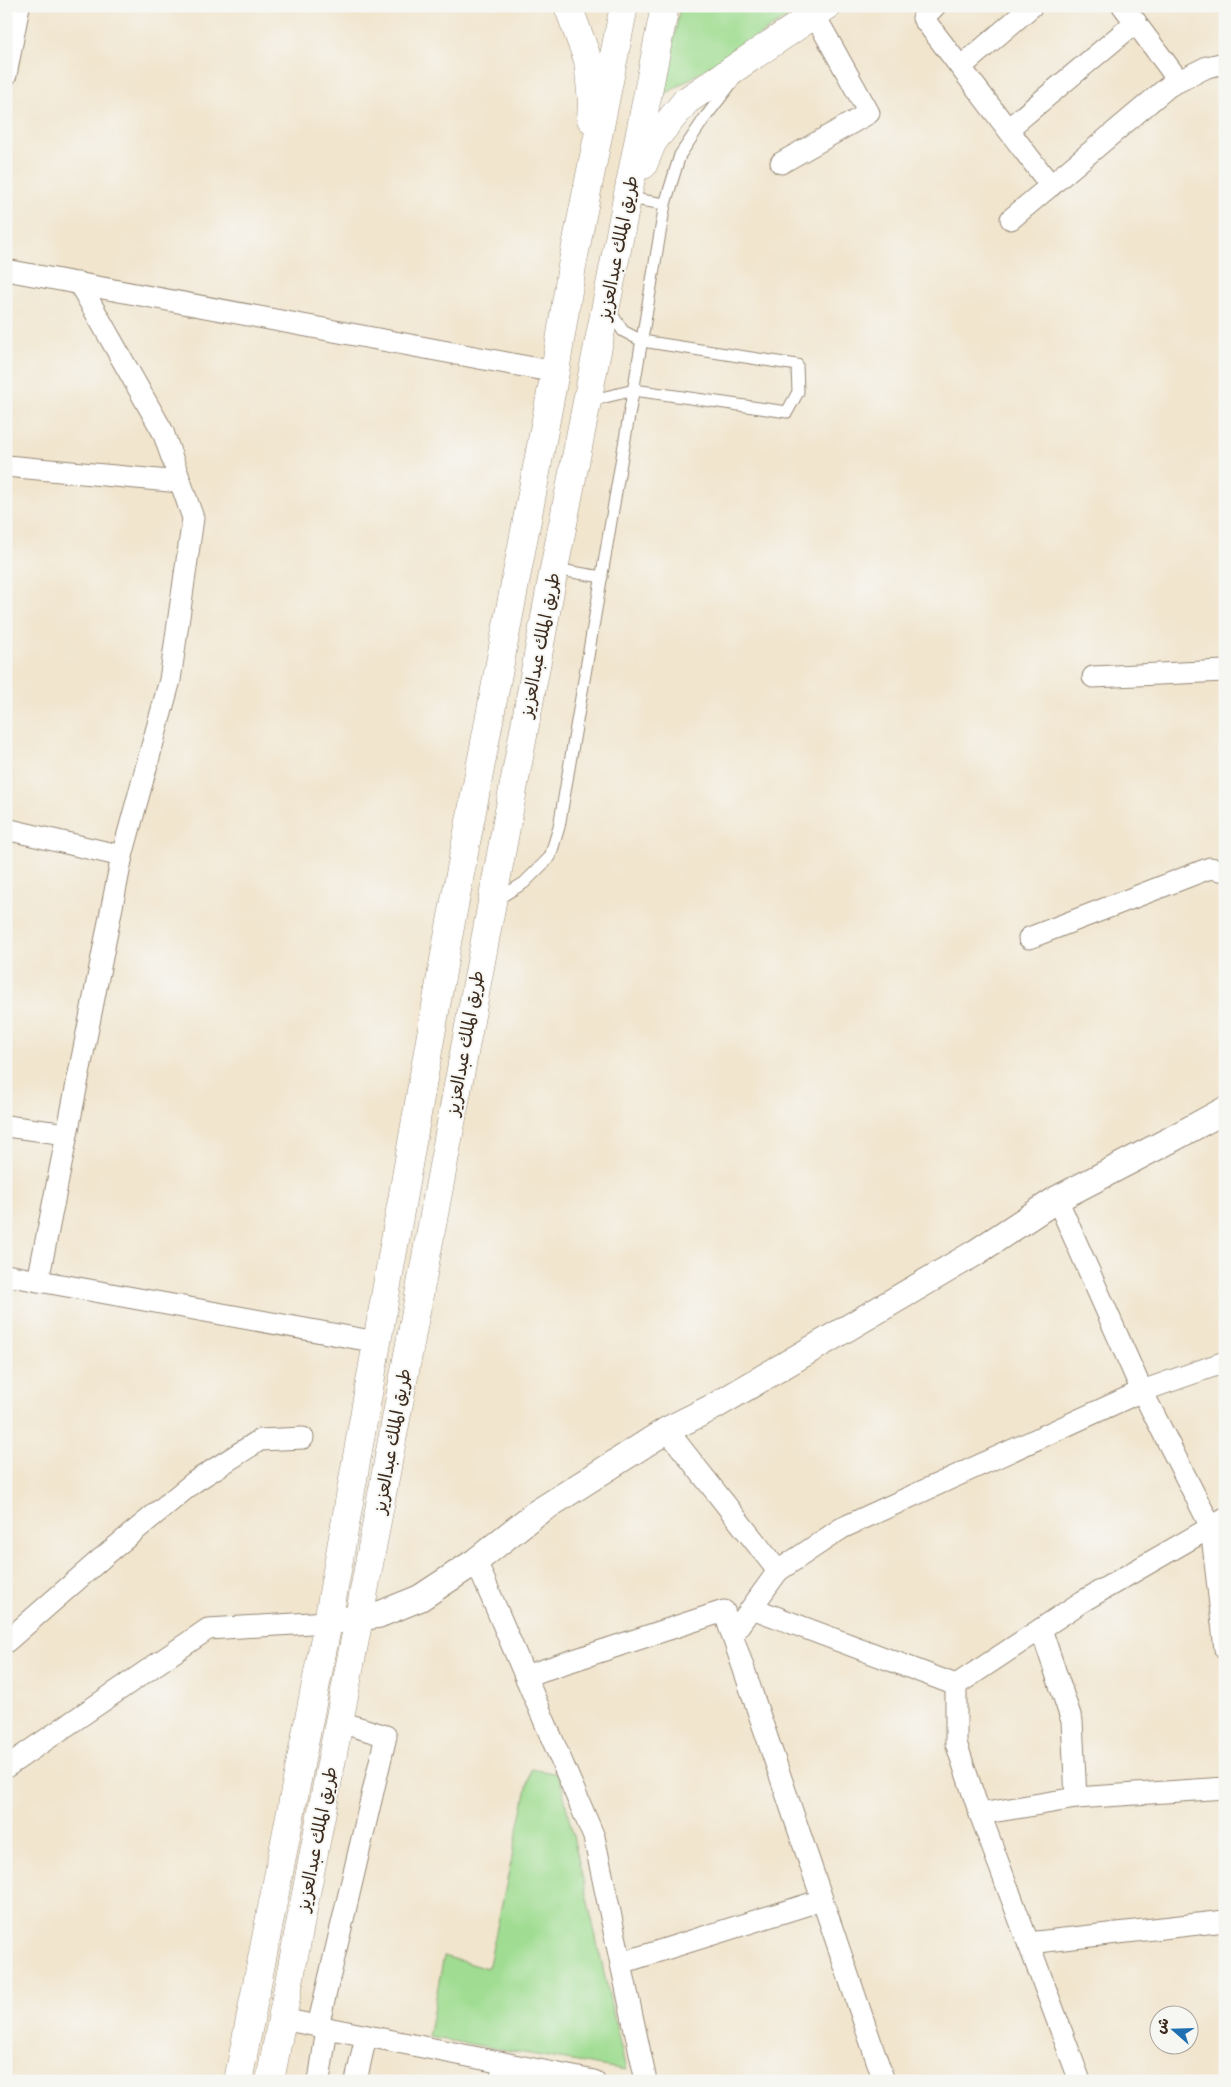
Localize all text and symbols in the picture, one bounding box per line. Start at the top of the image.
street label: طريق الملك عبدالعزيز [592,173,643,324]
street label: طريق الملك عبدالعزيز [514,570,565,721]
street label: طريق الملك عبدالعزيز [440,968,489,1119]
street label: طريق الملك عبدالعزيز [367,1366,416,1517]
street label: طريق الملك عبدالعزيز [291,1764,342,1915]
north arrow [1148,2004,1198,2054]
text: ش [1151,2015,1173,2036]

